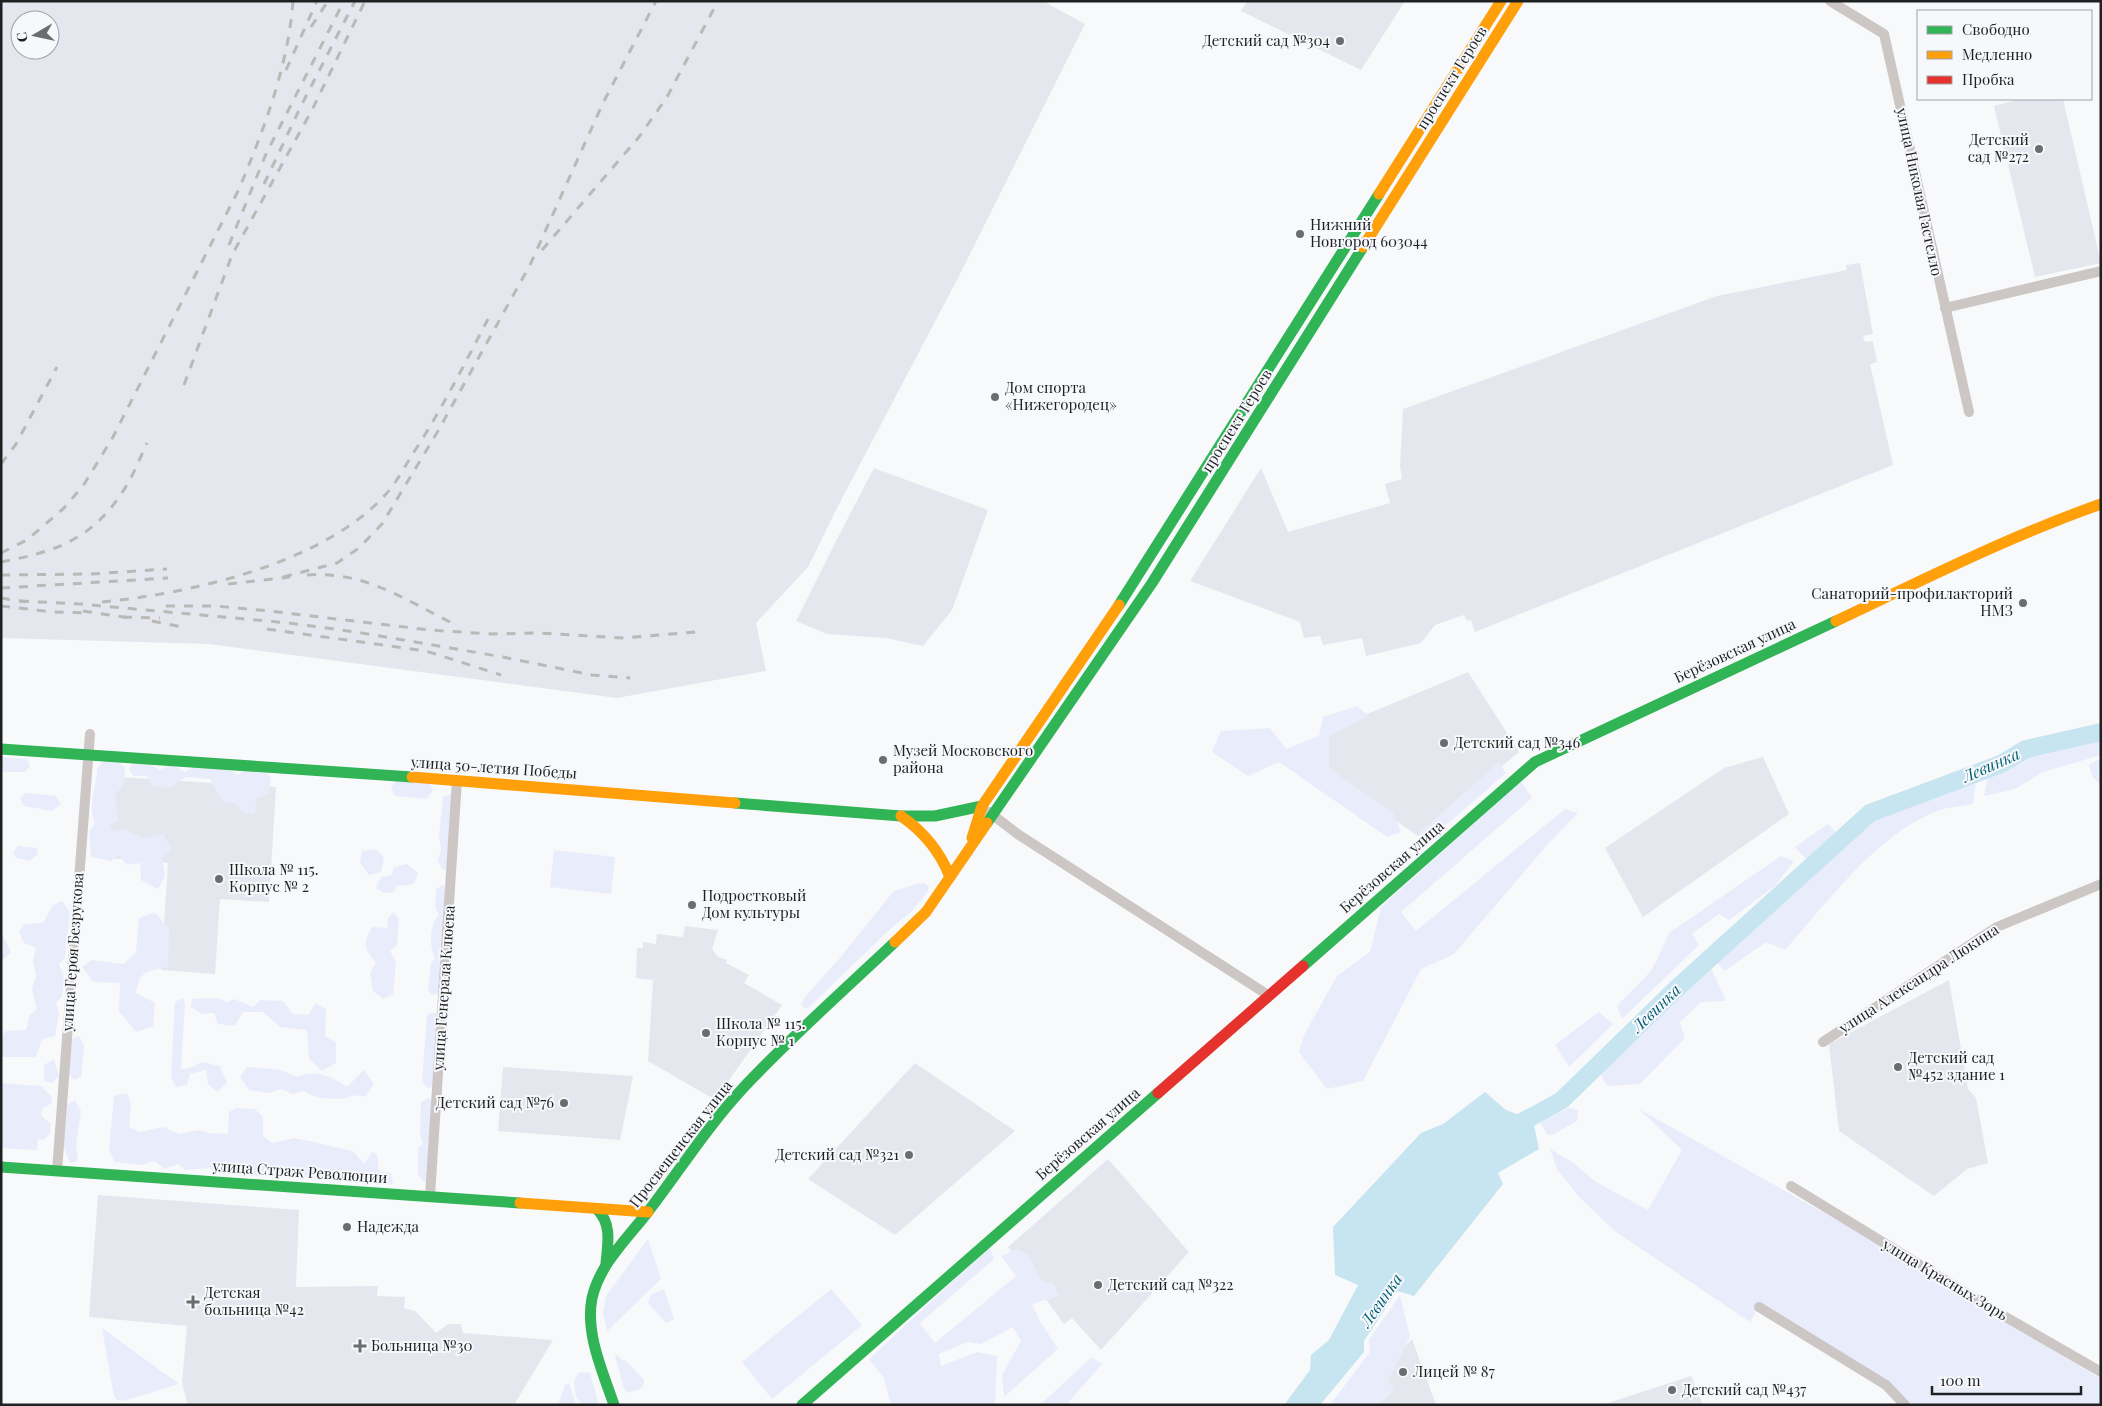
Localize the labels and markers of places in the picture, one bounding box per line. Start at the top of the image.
place label: Детский сад №304 [1202,30,1330,50]
marker: Детский сад №304 [1334,35,1346,47]
place label: Детский сад №272 [1968,129,2029,166]
marker: Детский сад №272 [2033,143,2045,155]
place label: Нижний Новгород 603044 [1310,214,1428,251]
marker: Нижний Новгород 603044 [1294,228,1306,240]
place label: Дом спорта «Нижегородец» [1005,377,1117,414]
marker: Дом спорта «Нижегородец» [989,391,1001,403]
place label: Санаторий-профилакторий НМЗ [1811,583,2013,620]
marker: Санаторий-профилакторий НМЗ [2017,597,2029,609]
place label: Детский сад №346 [1454,732,1581,752]
marker: Детский сад №346 [1438,737,1450,749]
place label: Музей Московского района [893,740,1033,777]
marker: Музей Московского района [877,754,889,766]
place label: Школа № 115. Корпус № 2 [229,859,318,896]
marker: Школа № 115. Корпус № 2 [213,873,225,885]
place label: Подростковый Дом культуры [702,885,806,922]
marker: Подростковый Дом культуры [686,899,698,911]
place label: Школа № 115. Корпус № 1 [716,1013,805,1050]
marker: Школа № 115. Корпус № 1 [700,1027,712,1039]
place label: Детский сад №452 здание 1 [1908,1047,2005,1084]
marker: Детский сад №452 здание 1 [1892,1061,1904,1073]
place label: Детский сад №76 [436,1092,554,1112]
marker: Детский сад №76 [558,1097,570,1109]
place label: Детский сад №321 [775,1144,899,1164]
marker: Детский сад №321 [903,1149,915,1161]
place label: Надежда [357,1216,420,1236]
marker: Надежда [341,1221,353,1233]
place label: Детский сад №322 [1108,1274,1233,1294]
marker: Детский сад №322 [1092,1279,1104,1291]
place label: Детская больница №42 [204,1282,304,1319]
marker: Детская больница №42 [186,1295,200,1309]
place label: Больница №30 [371,1335,473,1355]
marker: Больница №30 [353,1339,367,1353]
place label: Лицей № 87 [1412,1361,1495,1381]
marker: Лицей № 87 [1397,1366,1409,1378]
place label: Детский сад №437 [1682,1379,1806,1399]
marker: Детский сад №437 [1666,1384,1678,1396]

